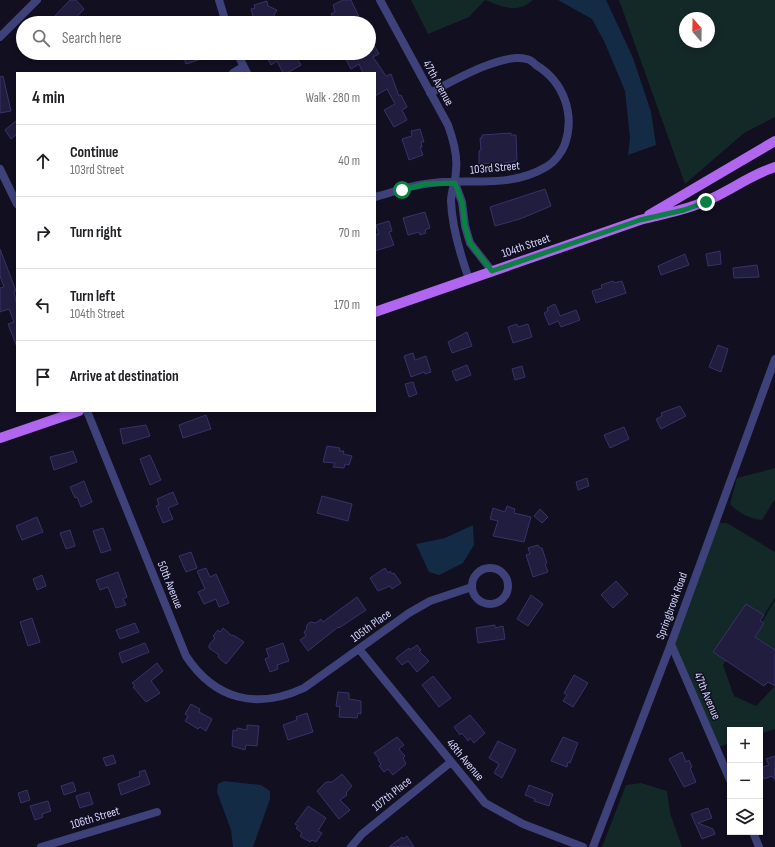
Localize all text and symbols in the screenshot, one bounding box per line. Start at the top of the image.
north arrow [679,12,715,48]
search box [16,16,376,60]
icon: search [30,27,52,49]
text: Search here [62,29,122,48]
street label: 47th Avenue [419,58,457,109]
text: 4 min [32,88,65,108]
text: Walk · 280 m [306,90,360,106]
text: Continue [70,143,119,162]
icon: ahead [32,150,54,172]
text: 40 m [338,153,360,169]
street label: 103rd Street [469,158,521,178]
text: 103rd Street [70,162,124,178]
route start [393,181,411,199]
route end [697,193,715,211]
icon: right [32,222,54,244]
text: Turn right [70,223,122,242]
text: 70 m [339,225,360,241]
street label: 104th Street [500,231,553,261]
text: Turn left [70,287,115,306]
icon: left [32,294,54,316]
text: 170 m [334,297,360,313]
text: 104th Street [70,306,125,322]
icon: arrive [32,366,54,388]
text: Arrive at destination [70,367,179,386]
street label: 50th Avenue [154,559,186,611]
street label: Springbrook Road [653,570,691,642]
street label: 105th Place [348,606,394,646]
street label: 47th Avenue [690,670,724,722]
map controls [727,727,763,835]
button: + [727,727,763,763]
street label: 48th Avenue [443,736,487,784]
button: − [727,763,763,799]
street label: 107th Place [369,773,415,815]
button: layers [727,799,763,835]
street label: 106th Street [68,803,122,833]

